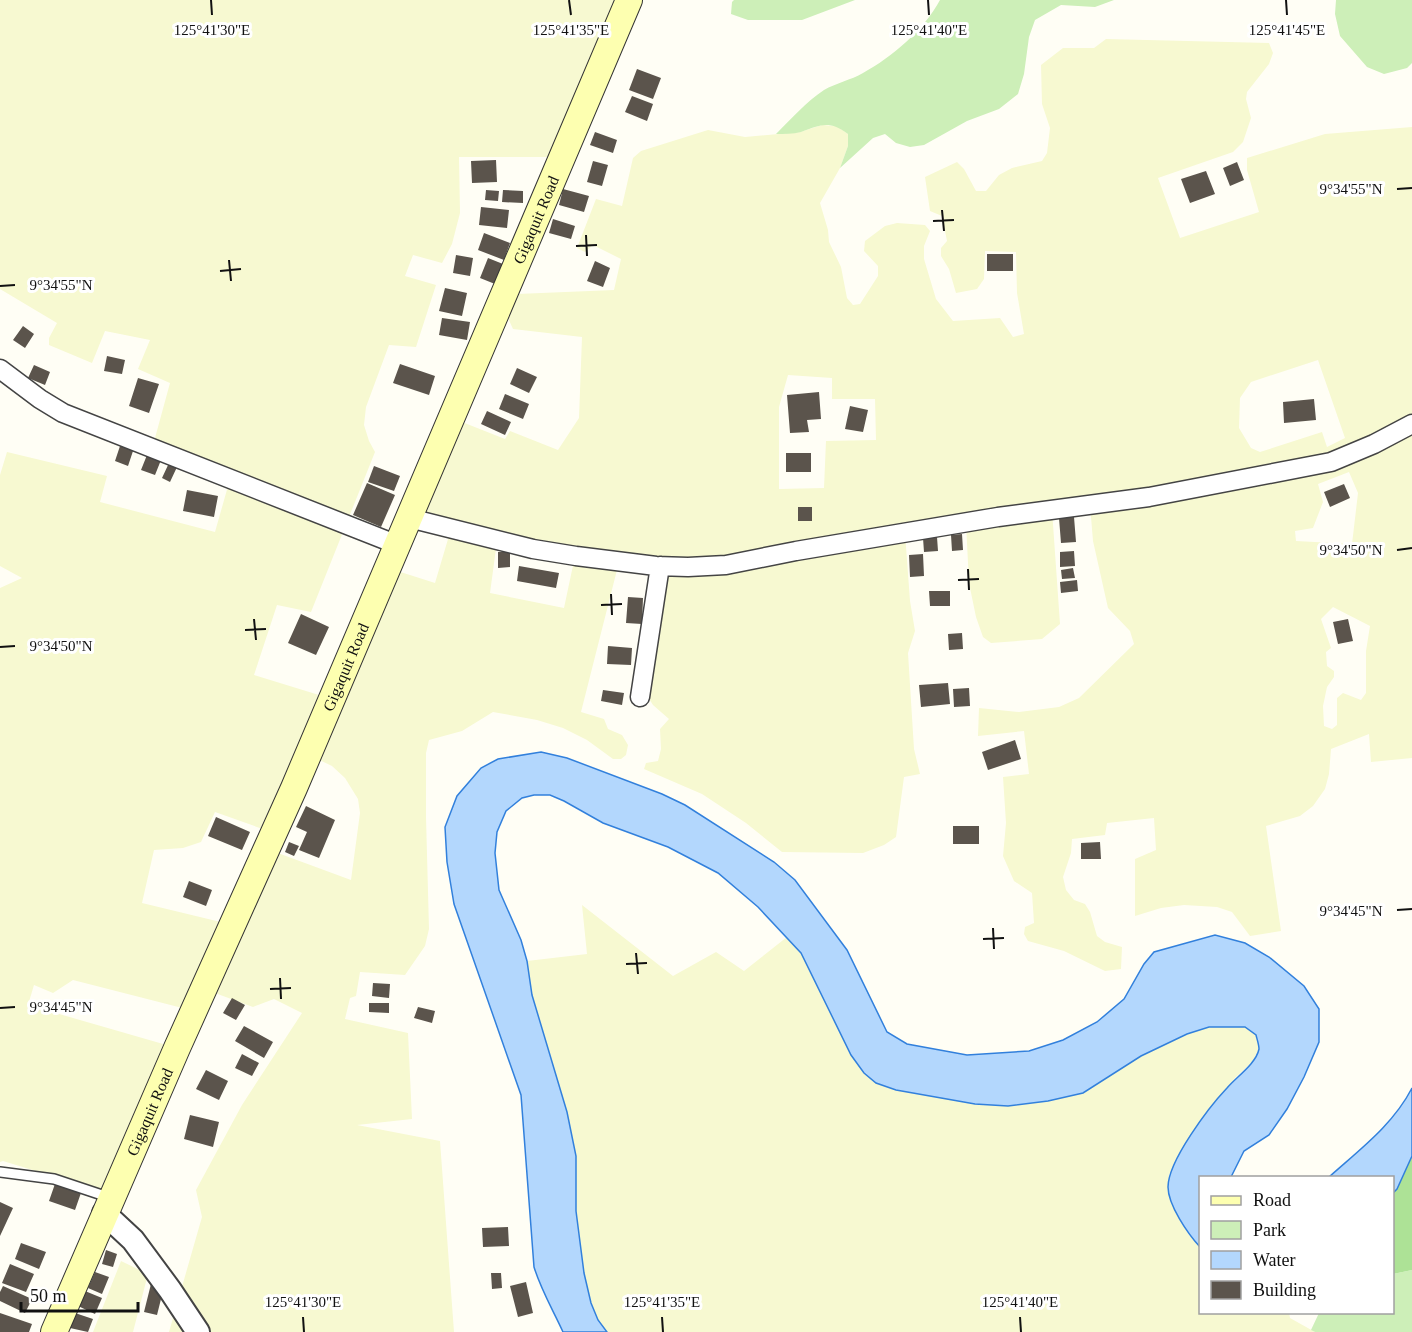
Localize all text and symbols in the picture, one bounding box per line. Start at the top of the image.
text: 125°41'30"E [174,22,250,38]
text: 125°41'35"E [533,22,609,38]
text: 125°41'40"E [891,22,967,38]
text: 125°41'45"E [1249,22,1325,38]
street label: Gigaquit Road [510,174,562,267]
text: 9°34'55"N [1319,181,1383,197]
text: 9°34'55"N [29,277,93,293]
text: 9°34'50"N [1319,542,1383,558]
street label: Gigaquit Road [320,621,372,714]
text: 9°34'50"N [29,638,93,654]
text: 9°34'45"N [1319,903,1383,919]
text: 9°34'45"N [29,999,93,1015]
street label: Gigaquit Road [123,1066,176,1158]
legend [1199,1176,1394,1314]
text: Road [1253,1190,1291,1210]
text: Park [1253,1220,1286,1240]
text: Water [1253,1250,1296,1270]
scale bar [21,1275,138,1313]
text: Building [1253,1280,1316,1300]
text: 50 m [30,1286,67,1306]
text: 125°41'30"E [265,1294,341,1310]
text: 125°41'35"E [624,1294,700,1310]
text: 125°41'40"E [982,1294,1058,1310]

